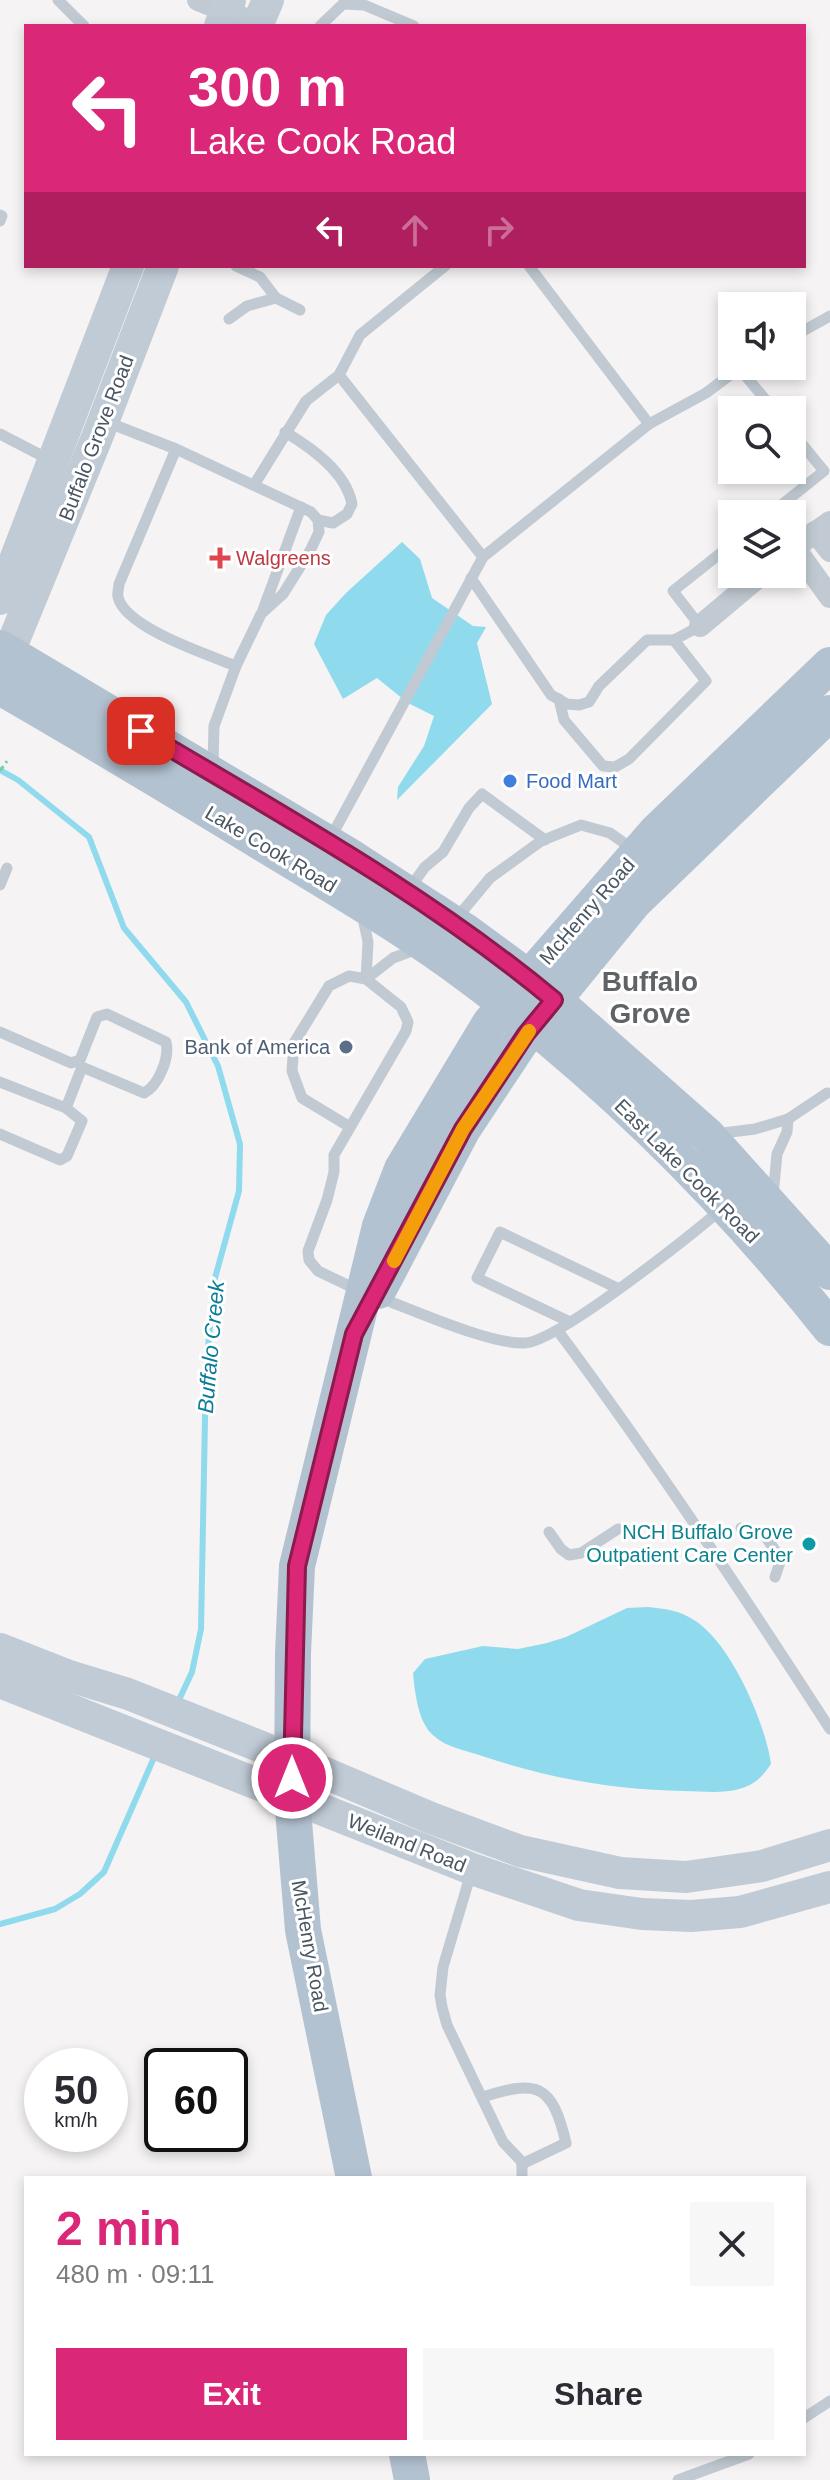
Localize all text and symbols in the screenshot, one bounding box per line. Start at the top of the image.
text: 300 m [188,55,347,118]
icon: left [56,56,160,160]
text: Lake Cook Road [188,121,456,162]
icon: left [309,208,353,252]
icon: ahead [393,208,437,252]
icon: right [477,208,521,252]
map controls [718,292,806,588]
button: sound [718,292,806,380]
street label: Buffalo Grove Road [54,352,138,524]
button: search [718,396,806,484]
button: layers [718,500,806,588]
place label: Walgreens [236,547,331,569]
marker: Walgreens [211,549,229,567]
pin [107,697,175,765]
icon: arrive [119,709,163,753]
place label: Food Mart [526,770,618,792]
marker: Food Mart [501,772,519,790]
street label: Lake Cook Road [201,801,341,897]
street label: McHenry Road [535,853,639,969]
district label: Buffalo Grove [602,966,698,1029]
place label: Bank of America [184,1036,331,1058]
marker: Bank of America [337,1038,355,1056]
street label: East Lake Cook Road [610,1094,764,1248]
water label: Buffalo Creek [193,1279,229,1414]
place label: NCH Buffalo Grove Outpatient Care Center [586,1521,793,1566]
marker: NCH Buffalo Grove Outpatient Care Center [800,1535,818,1553]
position arrow [250,1736,334,1820]
street label: Weiland Road [345,1809,469,1877]
street label: McHenry Road [288,1878,332,2014]
speed limit sign: 60 [144,2048,248,2152]
text: 50 [54,2068,98,2112]
text: km/h [54,2109,98,2131]
text: 2 min [56,2202,181,2255]
button: close [690,2202,774,2286]
text: 480 m · 09:11 [56,2259,215,2289]
button: Exit [56,2348,407,2440]
button: Share [423,2348,774,2440]

